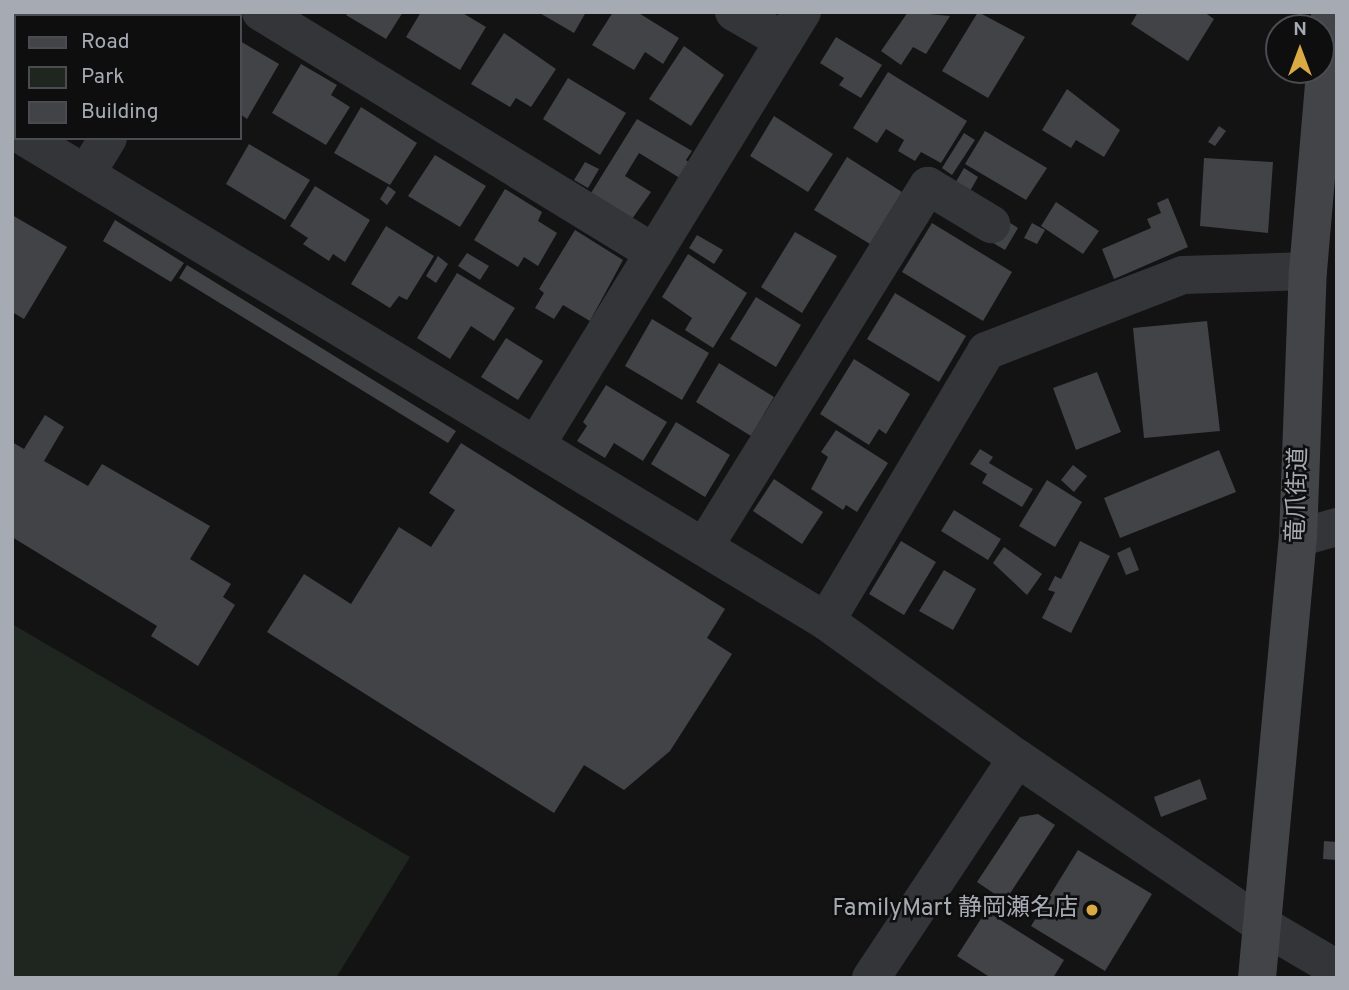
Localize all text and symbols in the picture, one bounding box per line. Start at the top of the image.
legend [14,14,242,140]
north arrow [1265,14,1335,84]
text: N [1293,18,1307,42]
text: Road [81,29,130,56]
text: Park [81,64,124,91]
text: Building [81,99,159,126]
street label: 竜爪街道 [1283,447,1315,543]
place label: FamilyMart 静岡瀬名店 [832,896,1078,924]
marker: FamilyMart 静岡瀬名店 [1084,902,1100,918]

